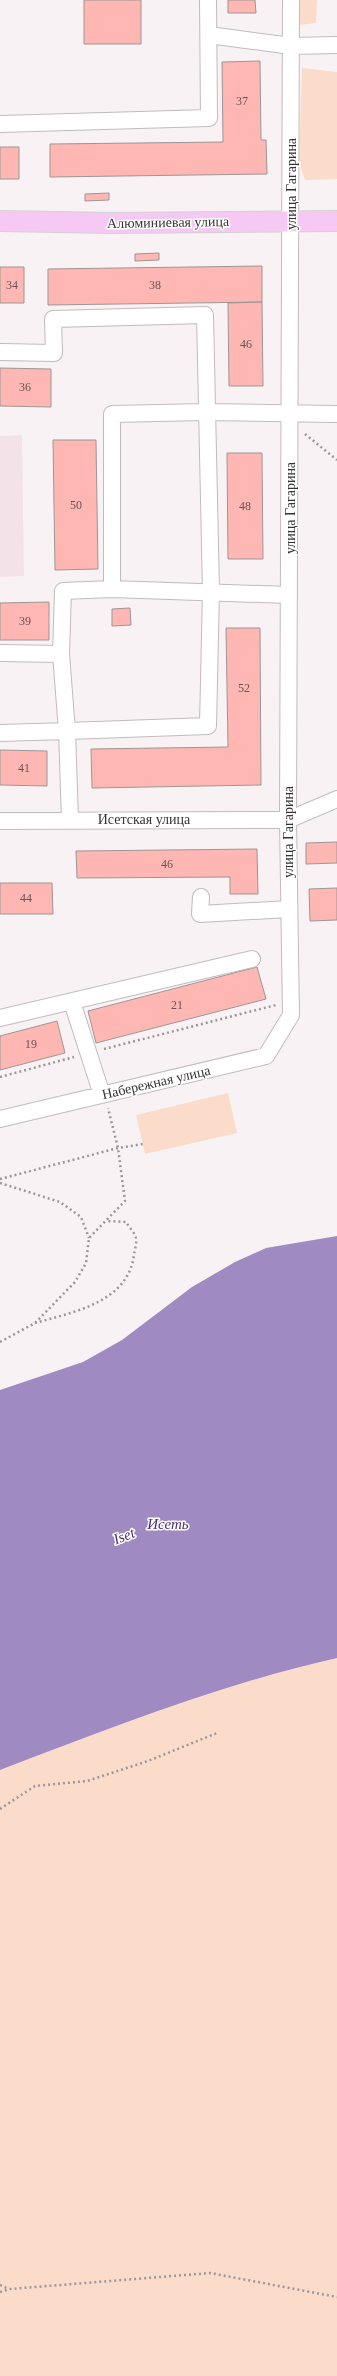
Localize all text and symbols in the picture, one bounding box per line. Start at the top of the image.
house number: 37 [236,94,248,108]
street label: улица Гагарина [284,137,299,230]
street label: Алюминиевая улица [107,214,230,231]
house number: 34 [6,278,18,292]
house number: 38 [149,278,161,292]
house number: 46 [240,337,252,351]
house number: 36 [19,380,31,394]
street label: улица Гагарина [283,461,298,554]
house number: 50 [70,498,82,512]
house number: 48 [239,499,251,513]
house number: 39 [19,614,31,628]
house number: 52 [238,681,250,695]
house number: 41 [18,761,30,775]
street label: улица Гагарина [281,785,296,878]
street label: Исетская улица [98,812,191,827]
house number: 46 [161,857,173,871]
house number: 44 [20,891,32,905]
house number: 21 [171,998,183,1012]
house number: 19 [25,1037,37,1051]
street label: Набережная улица [101,1063,212,1102]
water label: Исеть [146,1516,189,1532]
water label: Iset [110,1524,138,1548]

